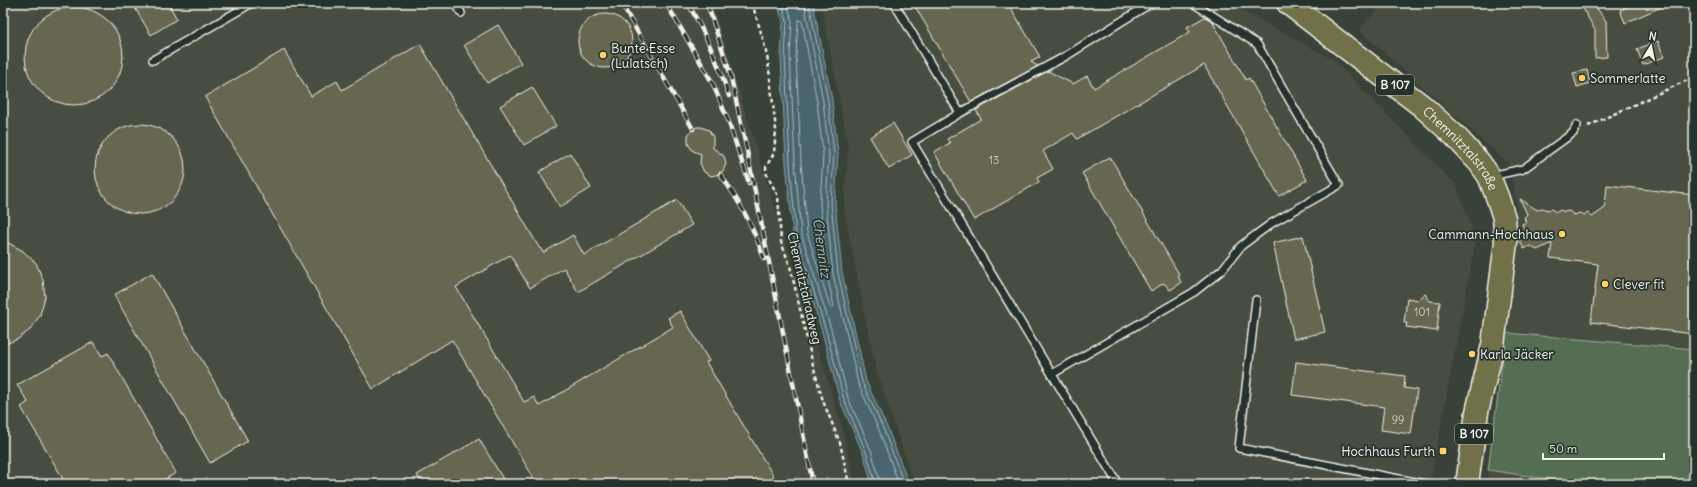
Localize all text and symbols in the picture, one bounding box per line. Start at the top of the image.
north arrow [1631,26,1671,66]
text: N [1648,29,1658,44]
place label: Bunte Esse (Lulatsch) [611,40,675,72]
marker: Bunte Esse (Lulatsch) [598,50,608,60]
place label: Sommerlatte [1590,70,1666,87]
marker: Sommerlatte [1577,73,1587,83]
road number: B 107 [1376,75,1414,95]
street label: Chemnitztalstraße [1419,103,1502,193]
house number: 13 [989,153,999,167]
water label: Chemnitz [809,217,835,280]
place label: Cammann-Hochhaus [1428,226,1554,243]
marker: Cammann-Hochhaus [1557,229,1567,239]
street label: Chemnitztalradweg [783,230,826,346]
place label: Clever fit [1613,276,1665,293]
marker: Clever fit [1600,279,1610,289]
house number: 101 [1414,305,1430,319]
place label: Karla Jäcker [1480,346,1554,363]
marker: Karla Jäcker [1467,349,1477,359]
house number: 99 [1392,413,1404,427]
road number: B 107 [1455,424,1493,444]
scale bar [1543,435,1664,461]
text: 50 m [1549,441,1578,456]
place label: Hochhaus Furth [1341,443,1435,460]
marker: Hochhaus Furth [1438,446,1448,456]

